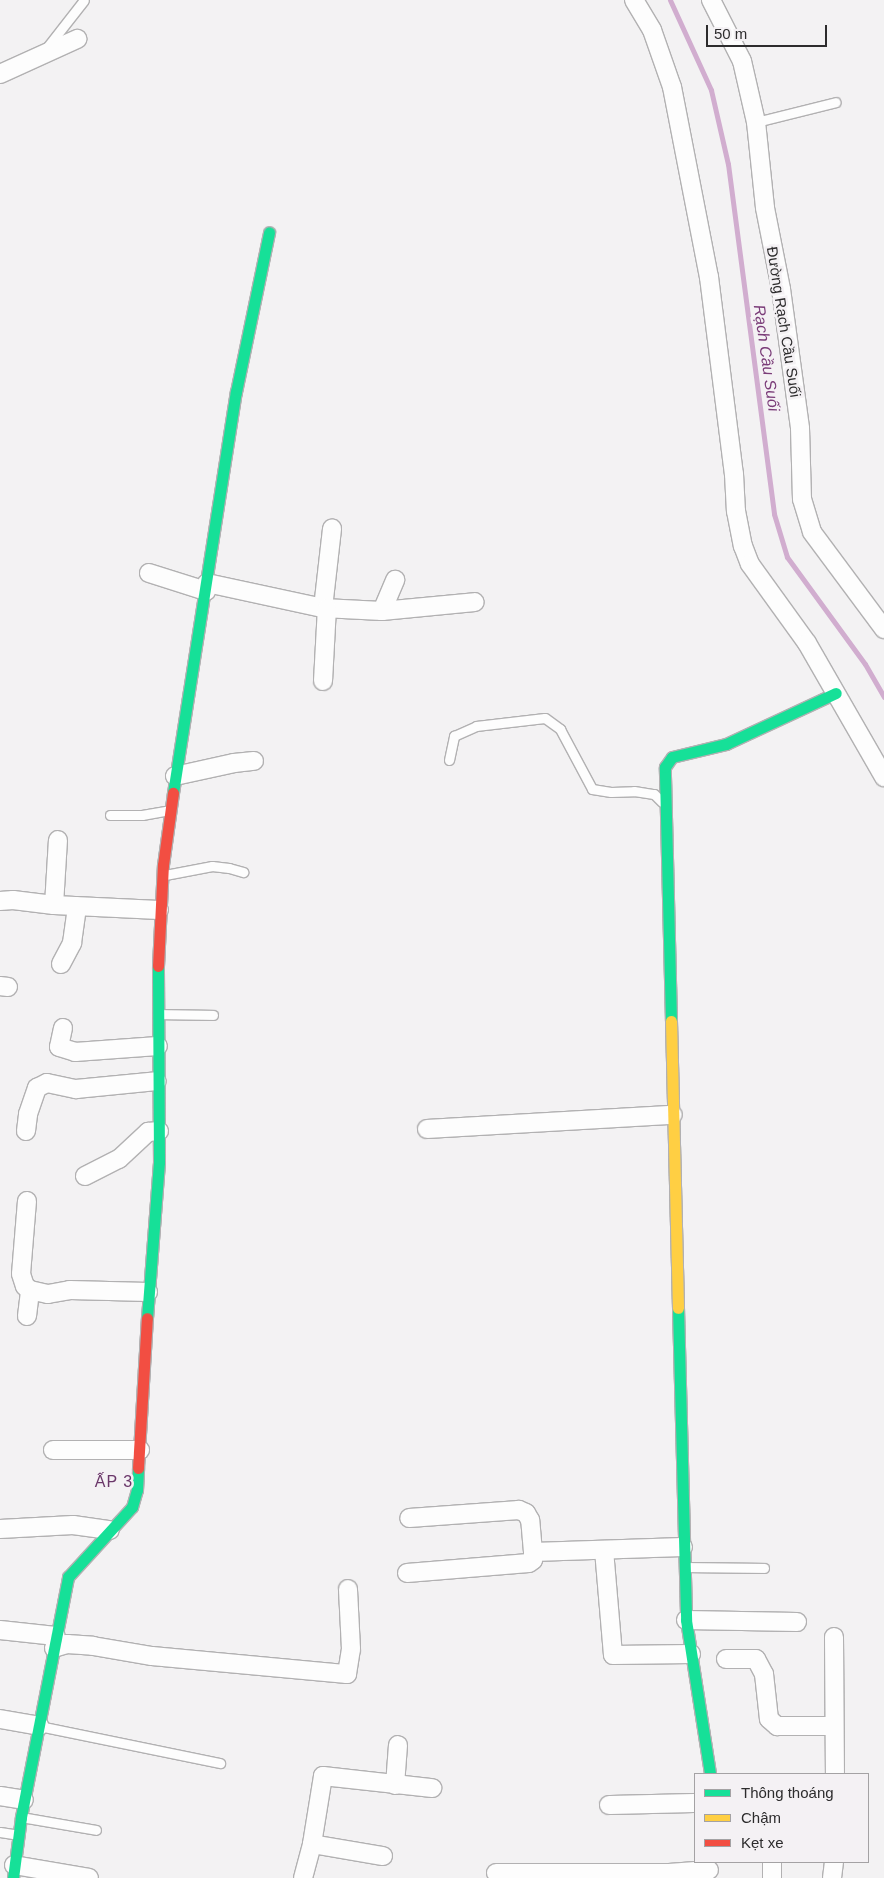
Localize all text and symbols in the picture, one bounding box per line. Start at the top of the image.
scale bar [709,15,830,47]
text: 50 m [714,25,747,42]
street label: Đường Rạch Cầu Suối [763,245,805,399]
water label: Rạch Cầu Suối [749,303,783,413]
district label: ẤP 3 [94,1472,134,1492]
legend [694,1773,869,1863]
text: Thông thoáng [741,1784,834,1801]
text: Chậm [741,1809,781,1826]
text: Kẹt xe [741,1834,784,1851]

